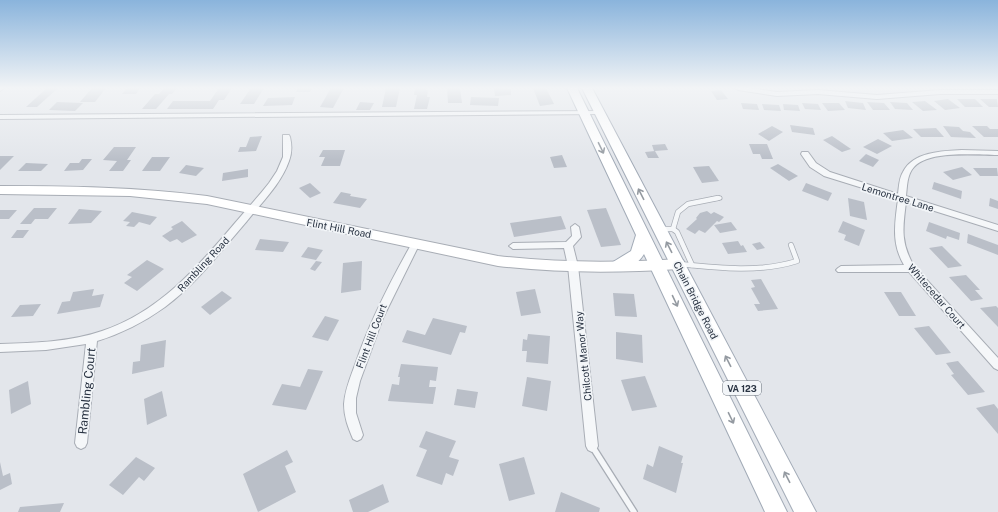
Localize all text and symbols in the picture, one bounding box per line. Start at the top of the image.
one-way arrow [598,142,606,154]
street label: Lemontree Lane [860,180,936,214]
one-way arrow [637,189,645,201]
street label: Flint Hill Road [306,216,372,240]
street label: Rambling Road [175,234,231,294]
one-way arrow [664,241,672,253]
street label: Chain Bridge Road [671,259,721,341]
street label: Whitecedar Court [906,261,969,331]
one-way arrow [672,294,679,306]
street label: Flint Hill Court [353,302,389,370]
street label: Chilcott Manor Way [572,310,594,401]
street label: Rambling Court [75,347,99,435]
one-way arrow [724,356,731,368]
road number: VA 123 [723,381,761,395]
one-way arrow [728,412,735,424]
one-way arrow [783,471,790,483]

